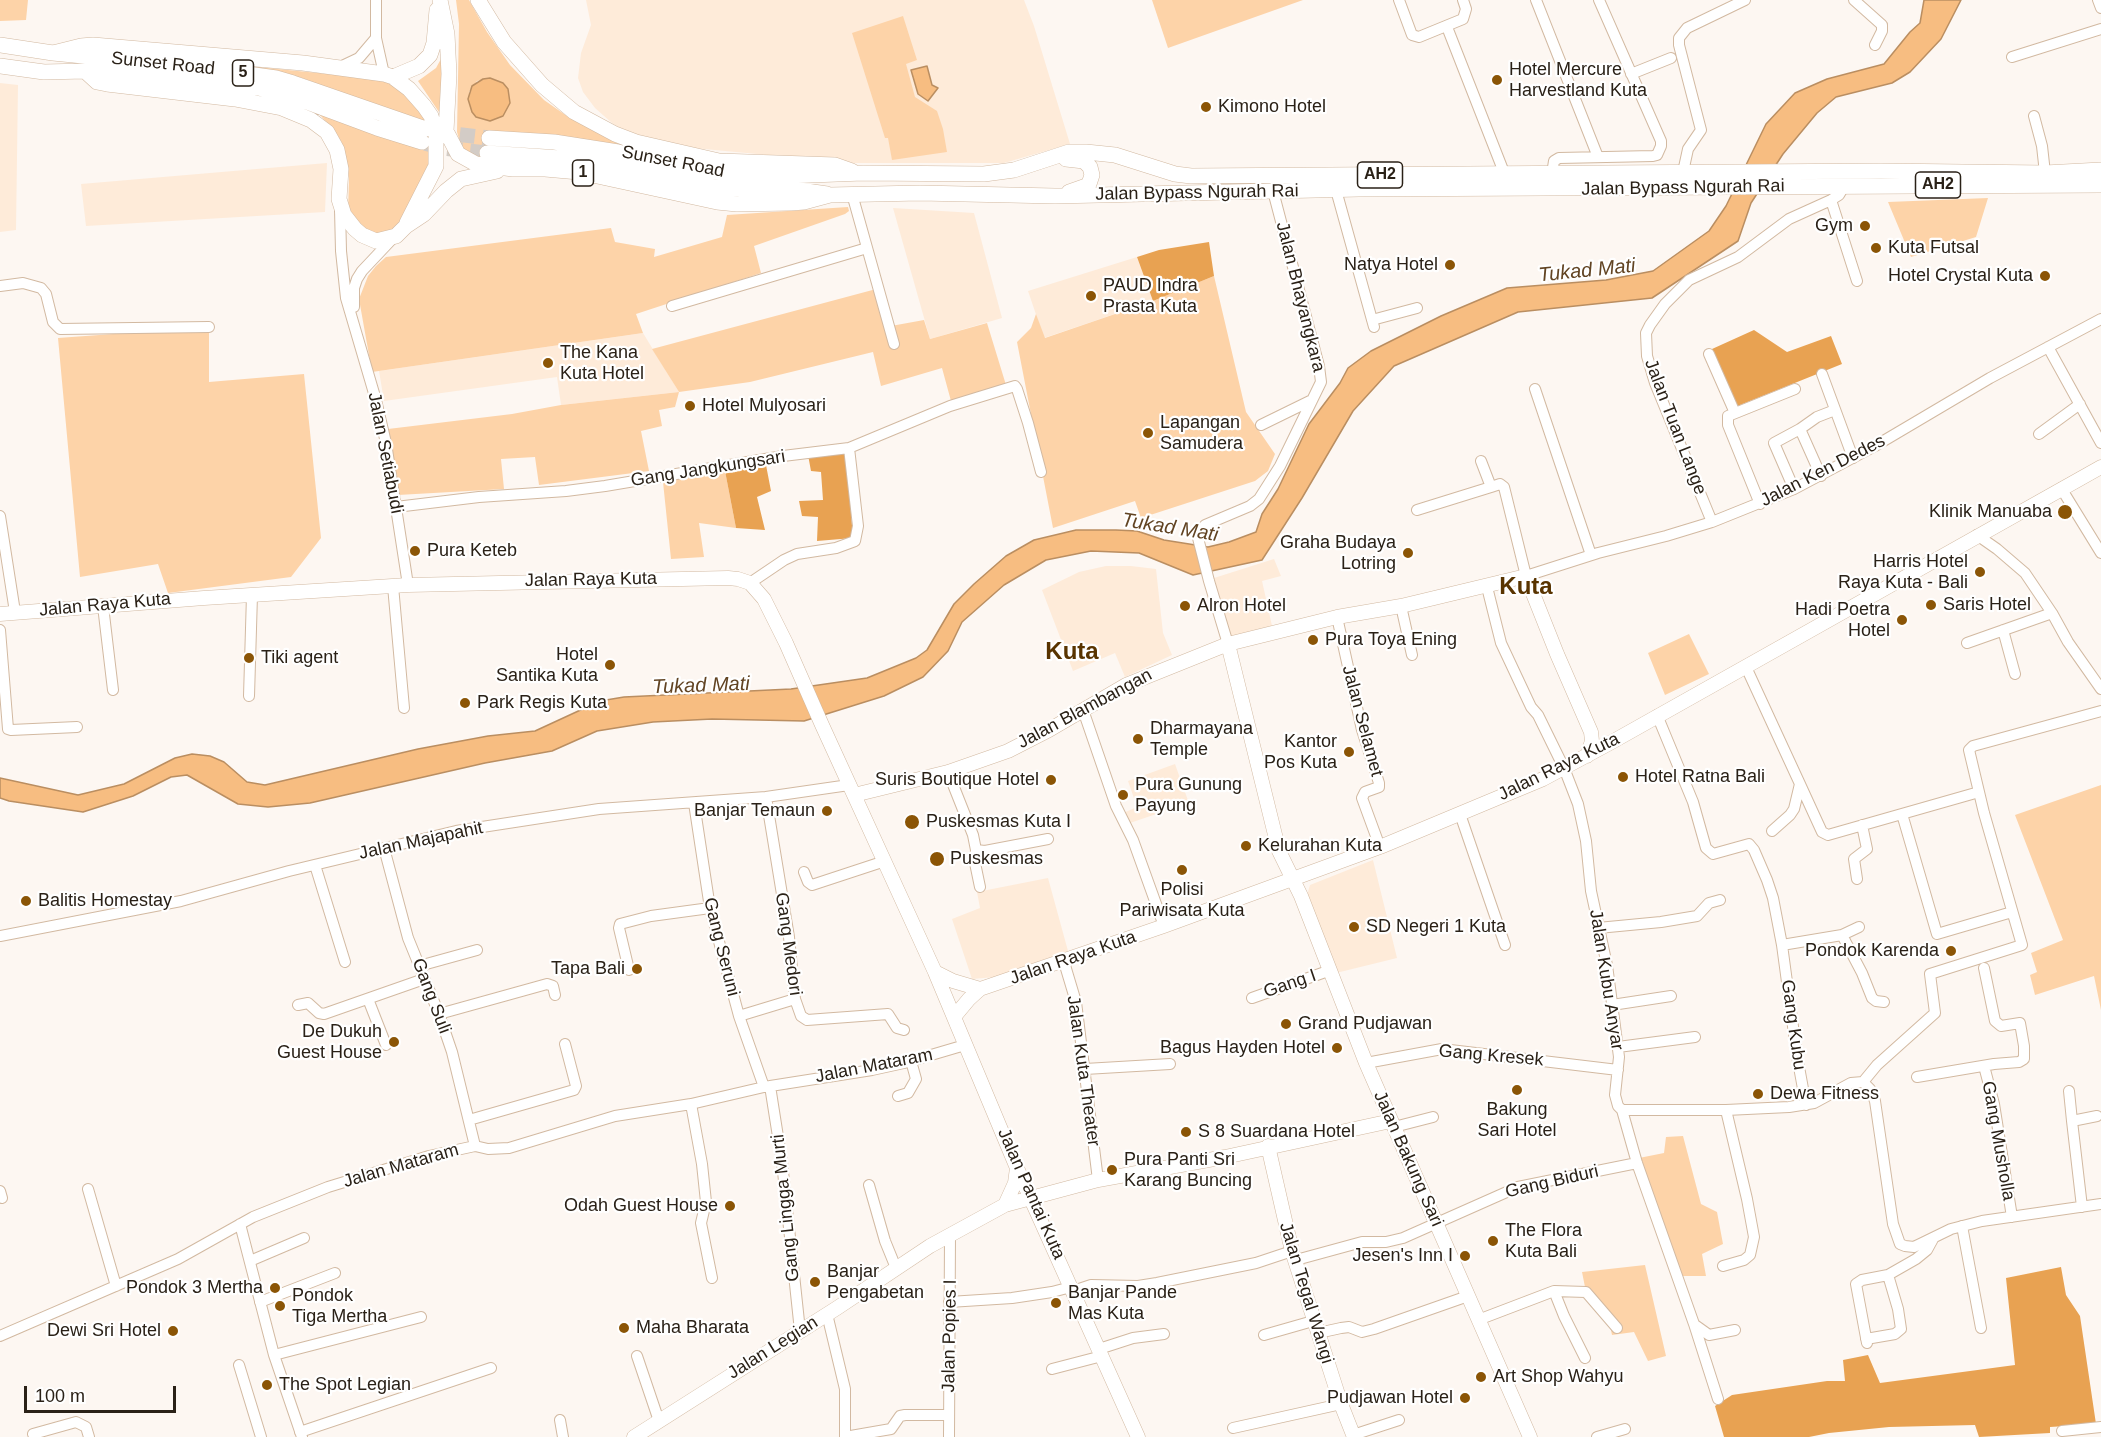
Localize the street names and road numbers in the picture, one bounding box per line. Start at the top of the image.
street label: Sunset Road [110,48,216,80]
road number: 5 [232,60,254,86]
street label: Sunset Road [620,141,726,183]
road number: 1 [572,160,594,186]
road number: AH2 [1358,162,1402,188]
road number: AH2 [1916,172,1960,198]
street label: Jalan Bypass Ngurah Rai [1581,175,1785,201]
street label: Jalan Bypass Ngurah Rai [1095,180,1299,206]
street label: Jalan Bhayangkara [1271,220,1329,374]
street label: Jalan Tuan Lange [1639,356,1711,498]
street label: Jalan Setiabudi [363,391,407,515]
street label: Jalan Ken Dedes [1757,430,1889,512]
street label: Gang Jangkungsari [629,446,787,492]
street label: Jalan Raya Kuta [525,568,657,592]
street label: Jalan Raya Kuta [38,588,172,622]
street label: Jalan Selamet [1337,663,1387,779]
street label: Jalan Blambangan [1014,664,1156,754]
street label: Jalan Raya Kuta [1495,728,1623,806]
street label: Jalan Majapahit [357,817,485,865]
street label: Gang Medori [770,891,806,997]
street label: Gang Seruni [698,895,744,999]
street label: Jalan Kubu Anyar [1584,908,1628,1052]
street label: Jalan Raya Kuta [1007,926,1139,990]
street label: Gang Suli [407,955,455,1037]
street label: Gang I [1261,965,1319,1003]
street label: Gang Kubu [1776,978,1810,1072]
street label: Jalan Kuta Theater [1062,994,1104,1148]
street label: Gang Kresek [1438,1041,1544,1071]
street label: Jalan Mataram [814,1044,934,1088]
street label: Gang Musholla [1977,1080,2019,1202]
street label: Jalan Bakung Sari [1368,1088,1448,1230]
street label: Jalan Pantai Kuta [992,1125,1070,1263]
street label: Gang Lingga Murti [768,1133,804,1283]
street label: Jalan Mataram [341,1139,461,1193]
street label: Gang Biduri [1503,1161,1601,1203]
street label: Jalan Tegal Wangi [1274,1220,1338,1366]
street label: Jalan Popies I [938,1279,962,1393]
street label: Jalan Legian [724,1312,822,1384]

